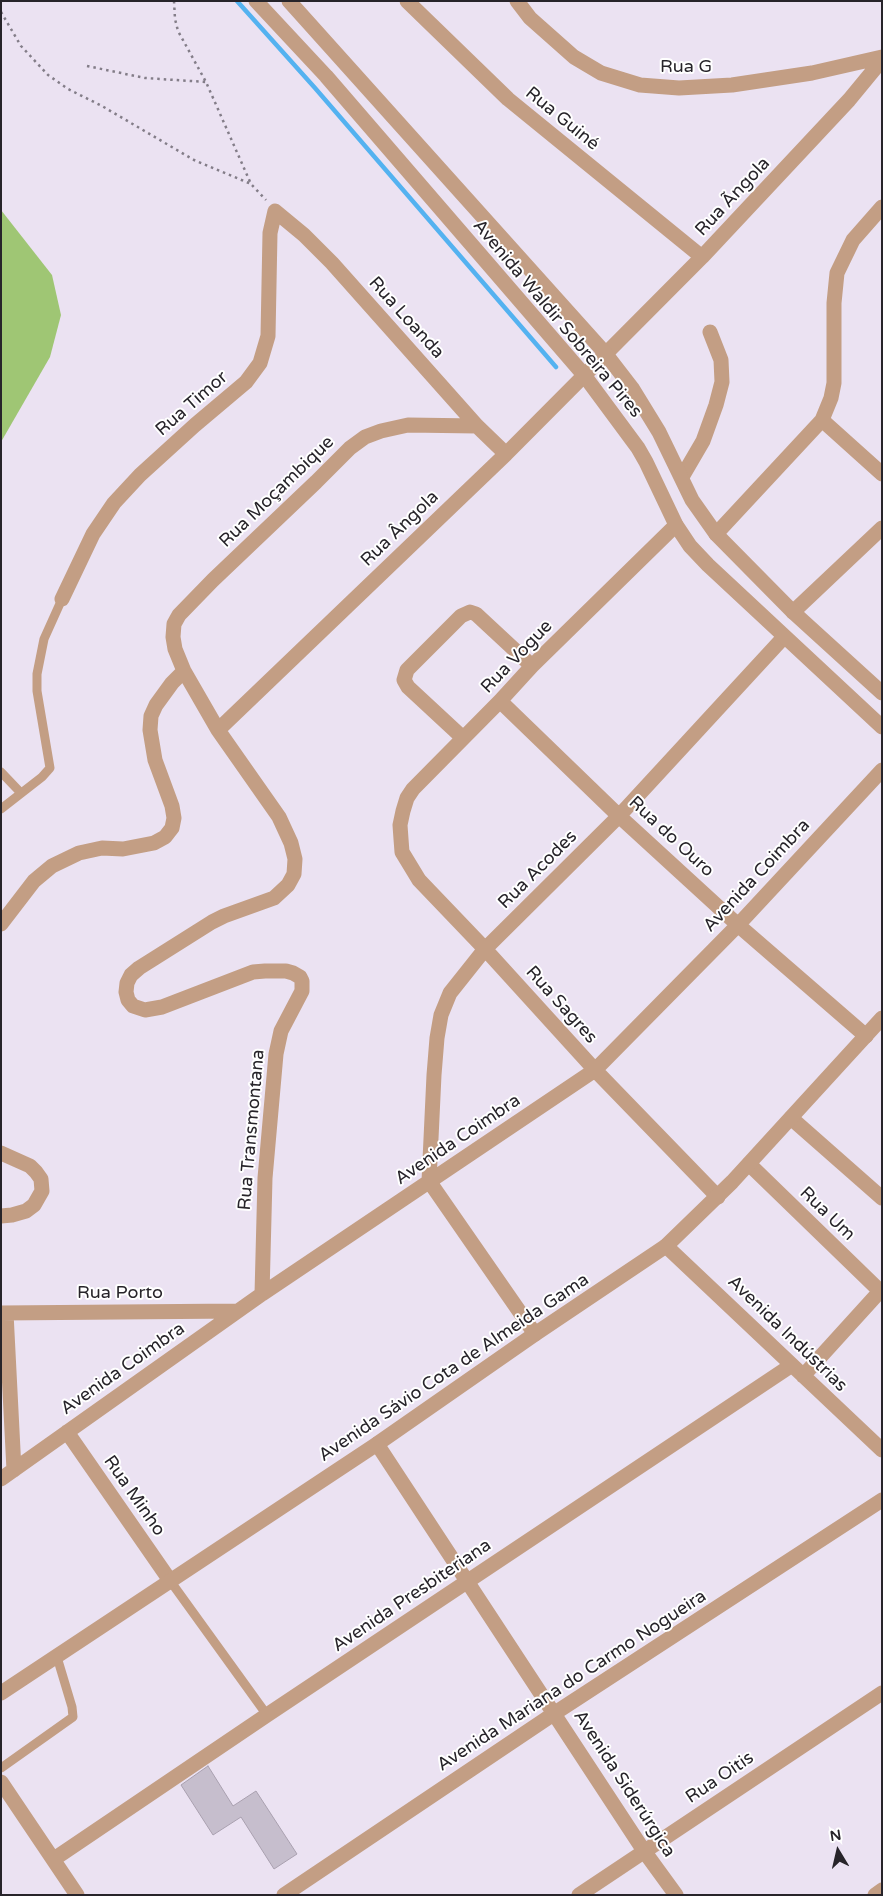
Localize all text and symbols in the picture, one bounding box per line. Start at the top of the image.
street label: Rua G [660,56,712,78]
street label: Rua Guiné [521,83,603,155]
street label: Rua Ãngola [691,153,775,241]
street label: Avenida Waldir Sobreira Pires [468,216,646,422]
street label: Rua Loanda [364,273,448,363]
street label: Rua Timor [152,367,232,441]
street label: Rua Moçambique [215,432,339,552]
street label: Rua Ângola [357,487,443,571]
street label: Rua Vogue [477,616,557,698]
street label: Rua do Ouro [624,792,718,882]
street label: Avenida Coimbra [699,815,815,937]
street label: Rua Acodes [494,826,582,914]
street label: Rua Sagres [521,962,601,1048]
street label: Rua Transmontana [234,1049,270,1211]
street label: Avenida Coimbra [391,1090,525,1190]
street label: Rua Um [795,1182,859,1246]
street label: Avenida Sávio Cota de Almeida Gama [315,1269,593,1467]
street label: Avenida Indústrias [723,1271,851,1397]
street label: Rua Porto [77,1282,163,1304]
street label: Avenida Coimbra [57,1318,189,1420]
street label: Rua Minho [98,1452,170,1540]
street label: Avenida Presbiteriana [329,1535,495,1657]
street label: Avenida Mariana do Carmo Nogueira [433,1586,711,1776]
street label: Avenida Siderúrgica [568,1706,680,1862]
street label: Rua Oitis [682,1747,758,1809]
north arrow [813,1826,863,1876]
text: N [829,1826,842,1845]

